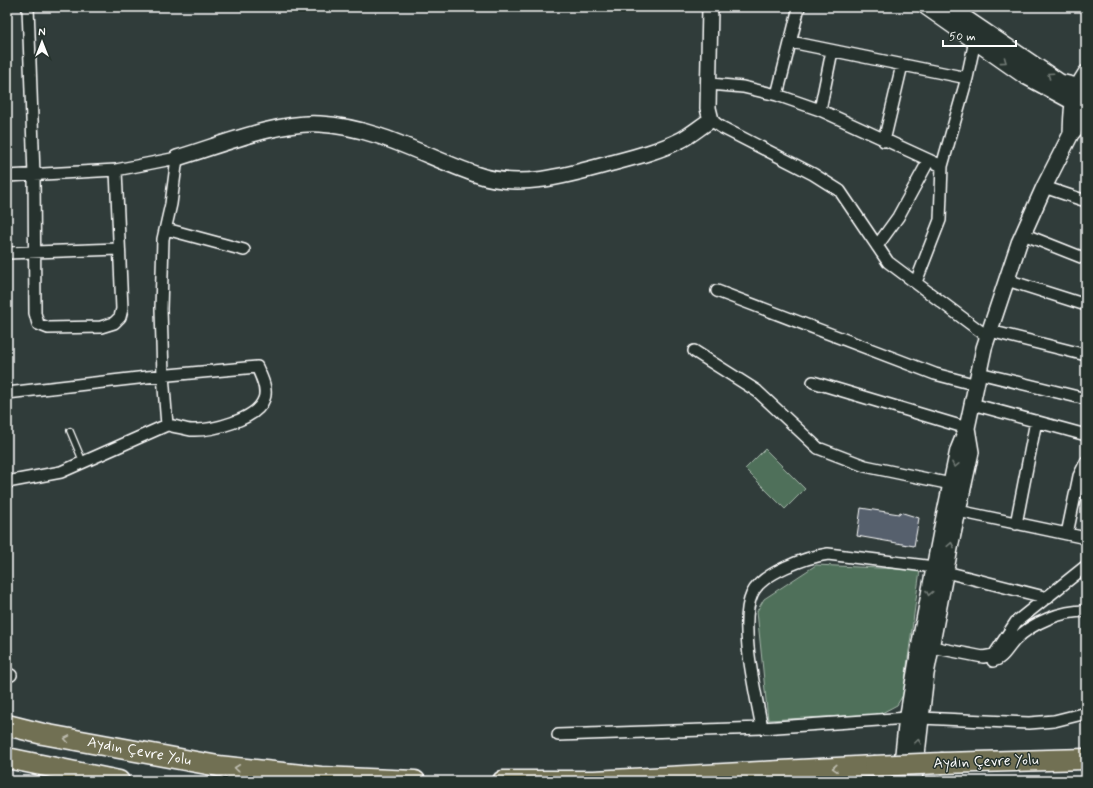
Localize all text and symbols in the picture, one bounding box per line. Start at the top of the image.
north arrow [22,22,62,62]
scale bar [943,22,1016,48]
text: N [38,26,46,40]
text: 50 m [949,29,976,45]
one-way arrow [1000,56,1007,63]
one-way arrow [1047,72,1054,80]
one-way arrow [951,462,959,468]
one-way arrow [946,542,955,548]
one-way arrow [926,590,934,596]
street label: Aydın Çevre Yolu [86,732,193,771]
one-way arrow [64,735,71,743]
one-way arrow [913,739,922,745]
street label: Aydın Çevre Yolu [933,750,1039,774]
one-way arrow [234,764,240,773]
one-way arrow [832,764,838,773]

